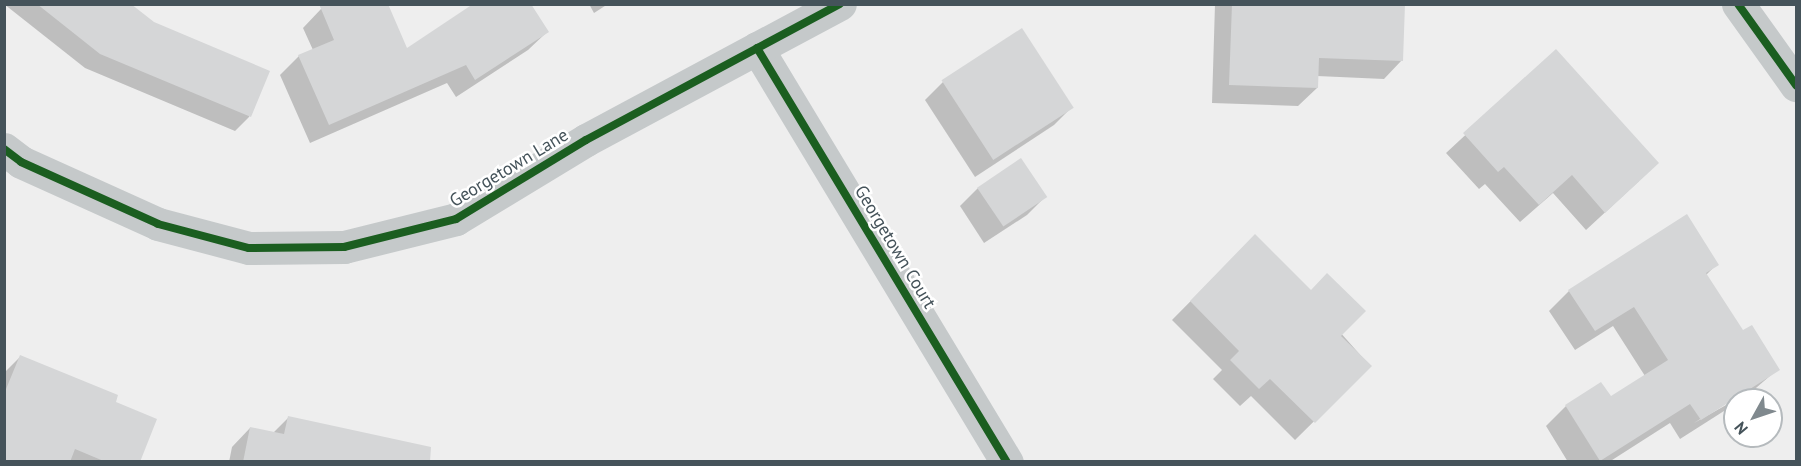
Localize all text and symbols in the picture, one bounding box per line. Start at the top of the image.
street label: Georgetown Lane [446,124,572,212]
street label: Georgetown Court [850,182,940,312]
north arrow [1723,388,1783,448]
text: N [1730,418,1752,439]

